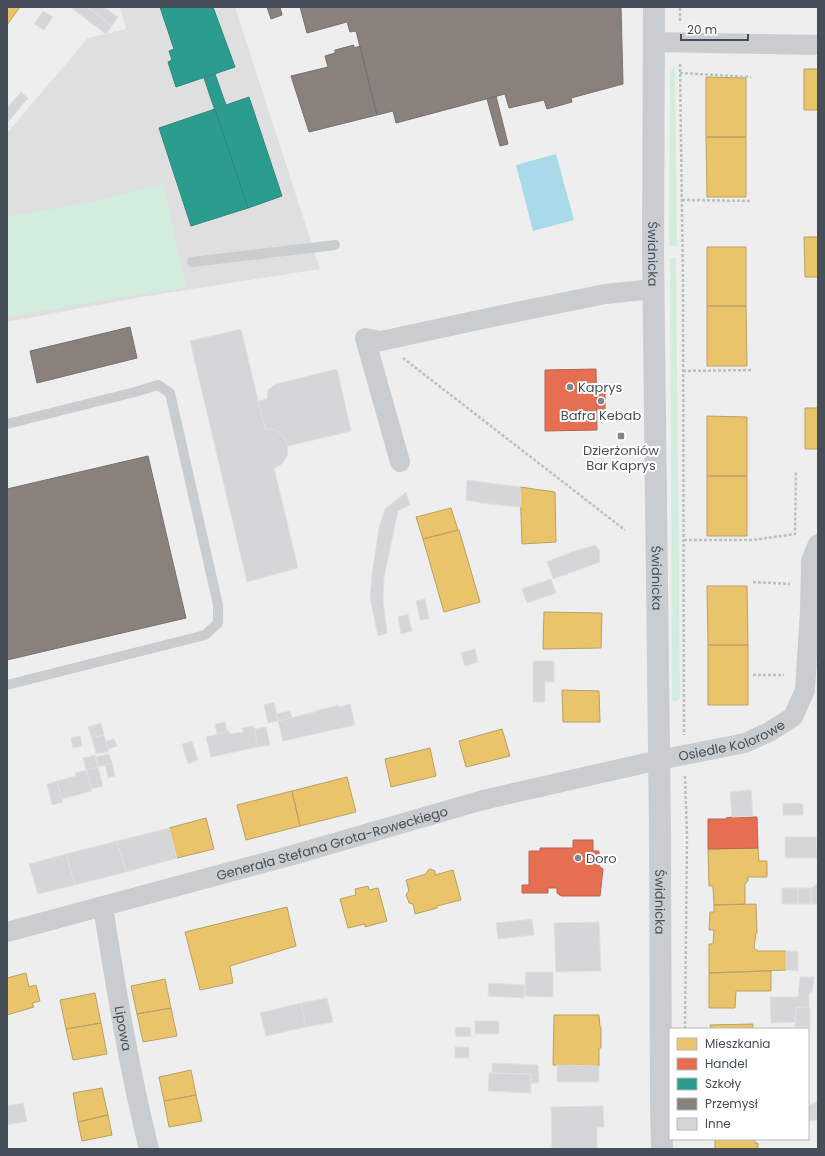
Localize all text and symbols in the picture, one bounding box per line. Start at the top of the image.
scale bar [681,16,748,42]
text: 20 m [687,21,717,38]
street label: Świdnicka [643,221,663,287]
place label: Kaprys [578,378,623,397]
marker: Kaprys [565,382,575,392]
marker: Bafra Kebab [596,396,606,406]
place label: Bafra Kebab [561,406,641,425]
marker: Dzierżoniów Bar Kaprys [616,431,626,441]
place label: Dzierżoniów Bar Kaprys [583,441,659,475]
street label: Świdnicka [647,545,667,611]
street label: Osiedle Kolorowe [677,715,789,765]
street label: Generała Stefana Grota-Roweckiego [214,801,450,885]
place label: Doro [586,849,617,868]
marker: Doro [573,853,583,863]
street label: Świdnicka [651,869,670,935]
street label: Lipowa [110,1004,137,1052]
legend [669,1028,809,1140]
text: Mieszkania [705,1035,771,1052]
text: Handel [705,1055,748,1072]
text: Szkoły [705,1075,741,1092]
text: Przemysł [705,1095,758,1112]
text: Inne [705,1115,731,1132]

